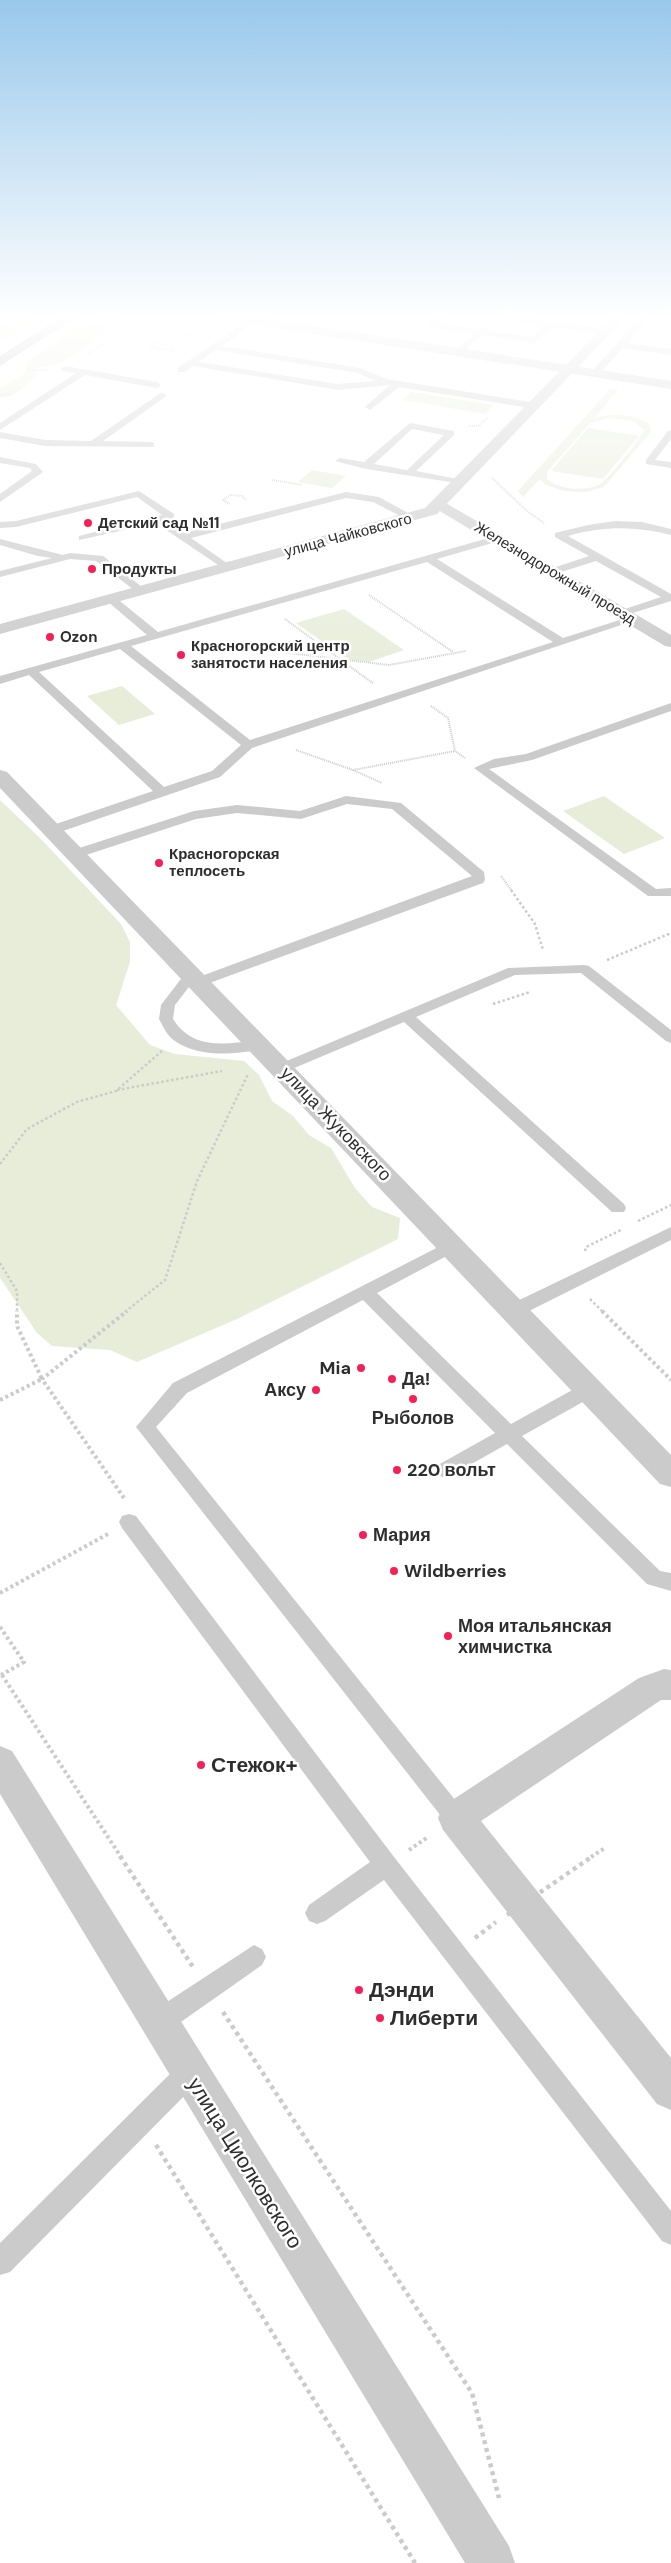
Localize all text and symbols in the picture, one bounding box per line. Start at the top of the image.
street label: улица Чайковского [282,508,414,562]
place label: Детский сад №11 [98,513,220,533]
marker: Детский сад №11 [82,517,94,529]
street label: Железнодорожный проезд [471,517,639,629]
place label: Продукты [102,559,177,579]
marker: Продукты [86,563,98,575]
place label: Ozon [60,627,98,647]
marker: Ozon [44,631,56,643]
place label: Красногорский центр занятости населения [191,636,350,673]
marker: Красногорский центр занятости населения [175,649,187,661]
place label: Красногорская теплосеть [169,844,280,881]
marker: Красногорская теплосеть [153,857,165,869]
street label: улица Жуковского [275,1062,397,1186]
place label: Mia [320,1356,351,1380]
marker: Mia [355,1362,367,1374]
place label: Да! [402,1367,430,1391]
marker: Да! [386,1373,398,1385]
place label: Аксу [264,1378,306,1402]
marker: Аксу [310,1384,322,1396]
marker: Рыболов [407,1393,419,1405]
place label: Рыболов [372,1406,454,1430]
place label: 220 вольт [407,1458,496,1482]
marker: 220 вольт [391,1464,403,1476]
place label: Мария [373,1523,431,1547]
marker: Мария [357,1529,369,1541]
place label: Wildberries [404,1559,507,1583]
marker: Wildberries [388,1565,400,1577]
place label: Моя итальянская химчистка [458,1614,612,1659]
marker: Моя итальянская химчистка [442,1630,454,1642]
place label: Стежок+ [211,1751,298,1779]
marker: Стежок+ [195,1759,207,1771]
place label: Дэнди [369,1976,434,2004]
marker: Дэнди [353,1984,365,1996]
place label: Либерти [390,2004,478,2032]
marker: Либерти [374,2012,386,2024]
street label: улица Циолковского [181,2072,309,2254]

